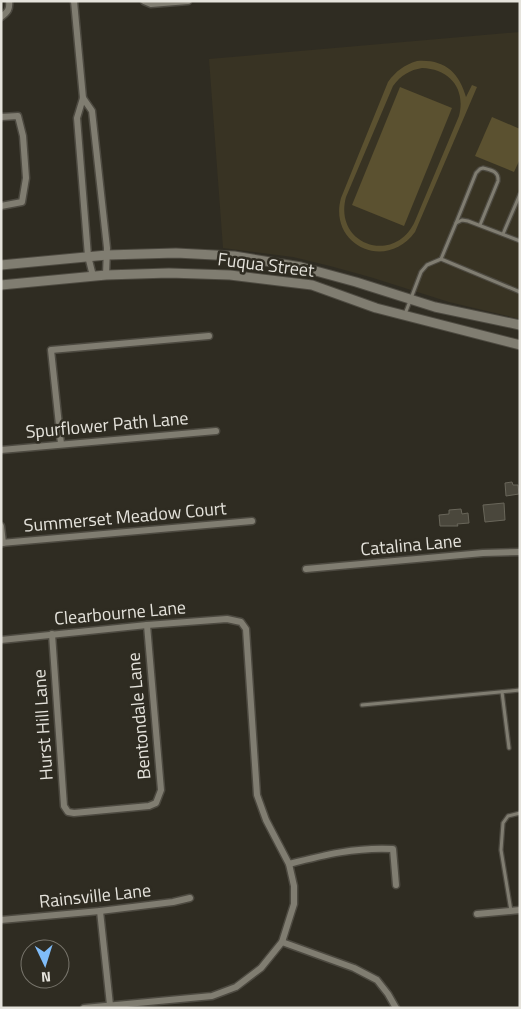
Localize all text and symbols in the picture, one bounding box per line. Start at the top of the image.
street label: Fuqua Street [216,245,317,284]
street label: Spurflower Path Lane [24,404,190,445]
street label: Summerset Meadow Court [22,494,228,539]
street label: Catalina Lane [359,527,463,562]
street label: Clearbourne Lane [53,593,187,632]
street label: Bentondale Lane [120,651,158,781]
street label: Hurst Hill Lane [25,669,60,782]
street label: Rainsville Lane [38,876,152,915]
north arrow [20,939,70,989]
text: N [40,967,52,988]

